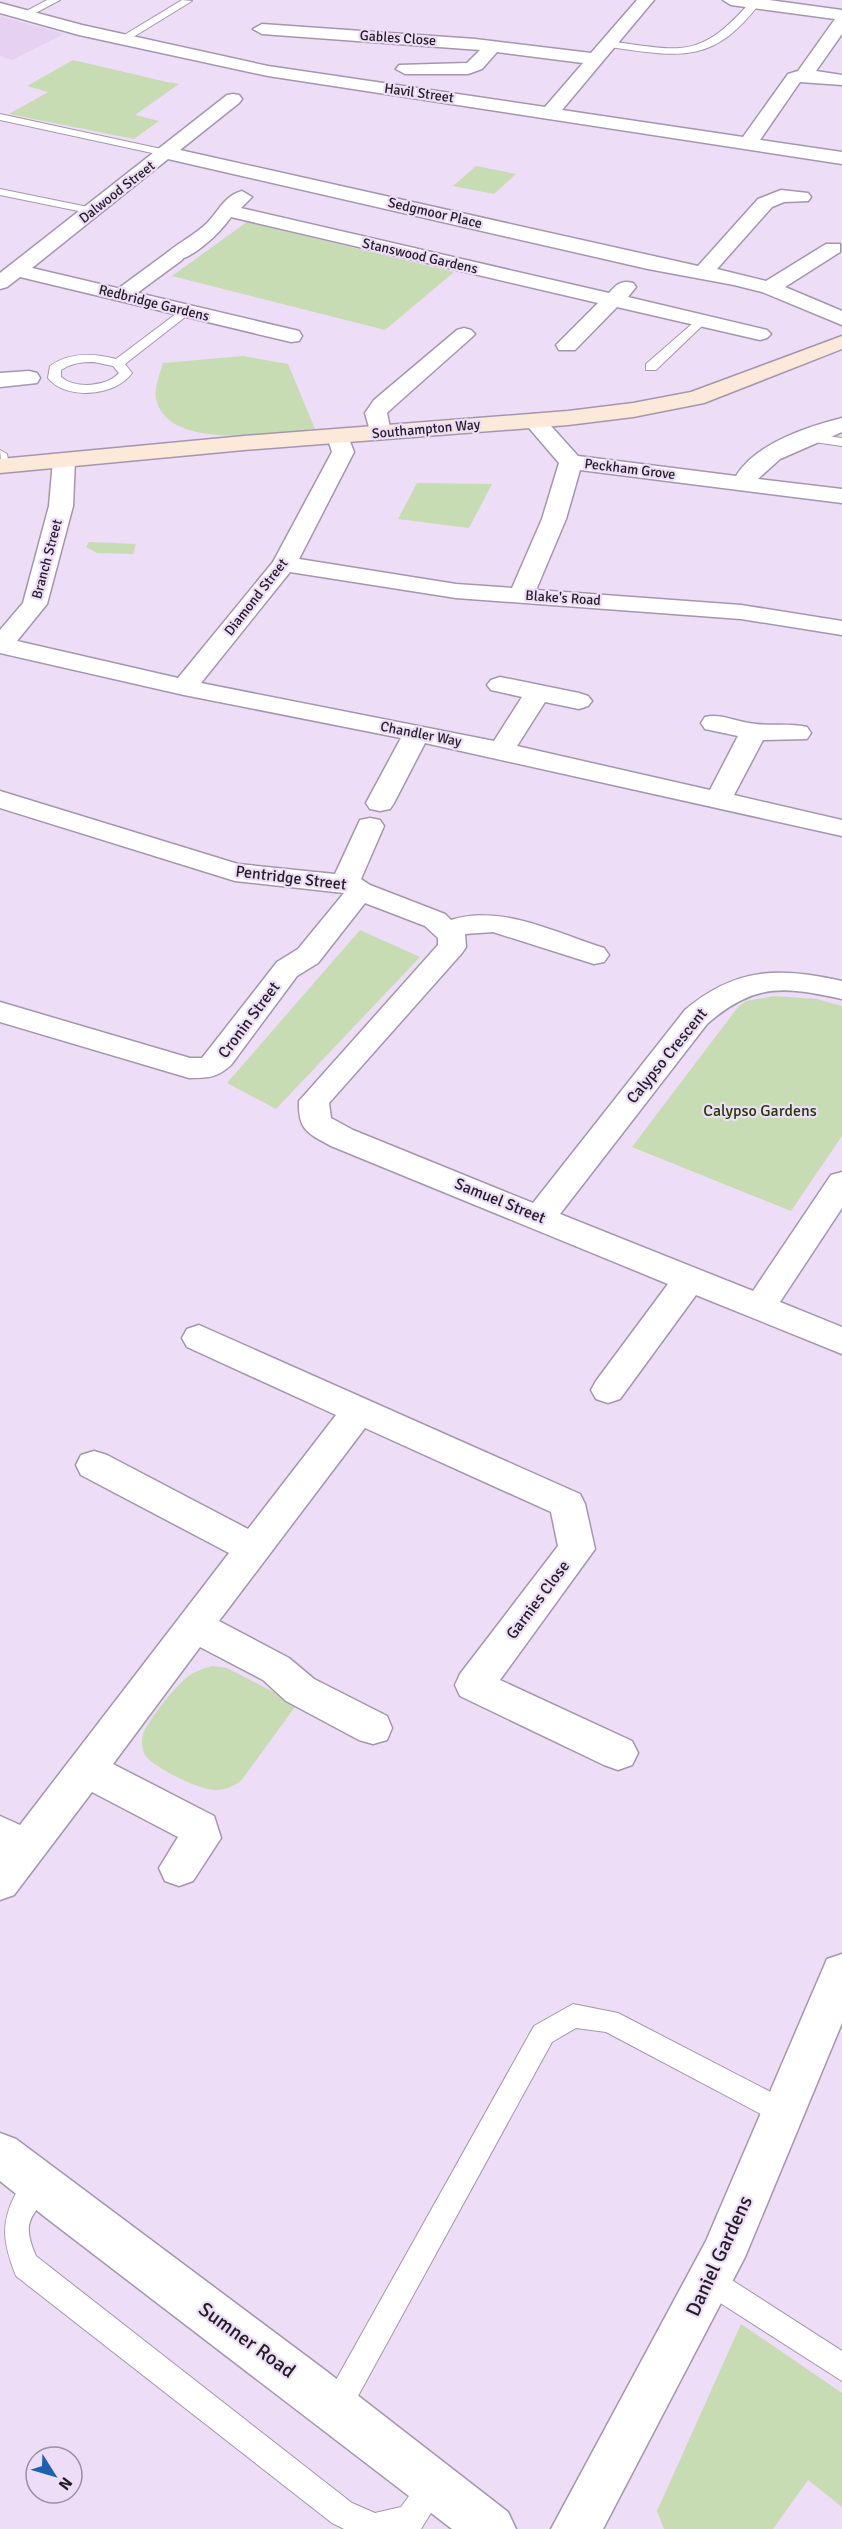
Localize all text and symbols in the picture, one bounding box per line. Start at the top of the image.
street label: Gables Close [359,27,437,49]
street label: Havil Street [383,80,455,106]
street label: Dalwood Street [76,157,158,227]
street label: Sedgmoor Place [386,194,484,232]
street label: Stanswood Gardens [361,234,479,278]
street label: Redbridge Gardens [97,281,211,325]
street label: Southampton Way [371,416,481,442]
street label: Peckham Grove [584,455,676,483]
street label: Branch Street [28,517,66,601]
street label: Diamond Street [221,555,291,639]
street label: Blake's Road [525,587,601,609]
street label: Chandler Way [379,718,463,750]
street label: Pentridge Street [234,861,348,895]
street label: Cronin Street [214,977,284,1062]
street label: Calypso Crescent [622,1004,712,1108]
park label: Calypso Gardens [703,1101,817,1121]
street label: Samuel Street [452,1174,549,1228]
street label: Garnies Close [502,1557,574,1643]
street label: Daniel Gardens [680,2192,758,2320]
street label: Sumner Road [194,2297,300,2383]
north arrow [24,2445,84,2505]
text: N [54,2473,77,2494]

